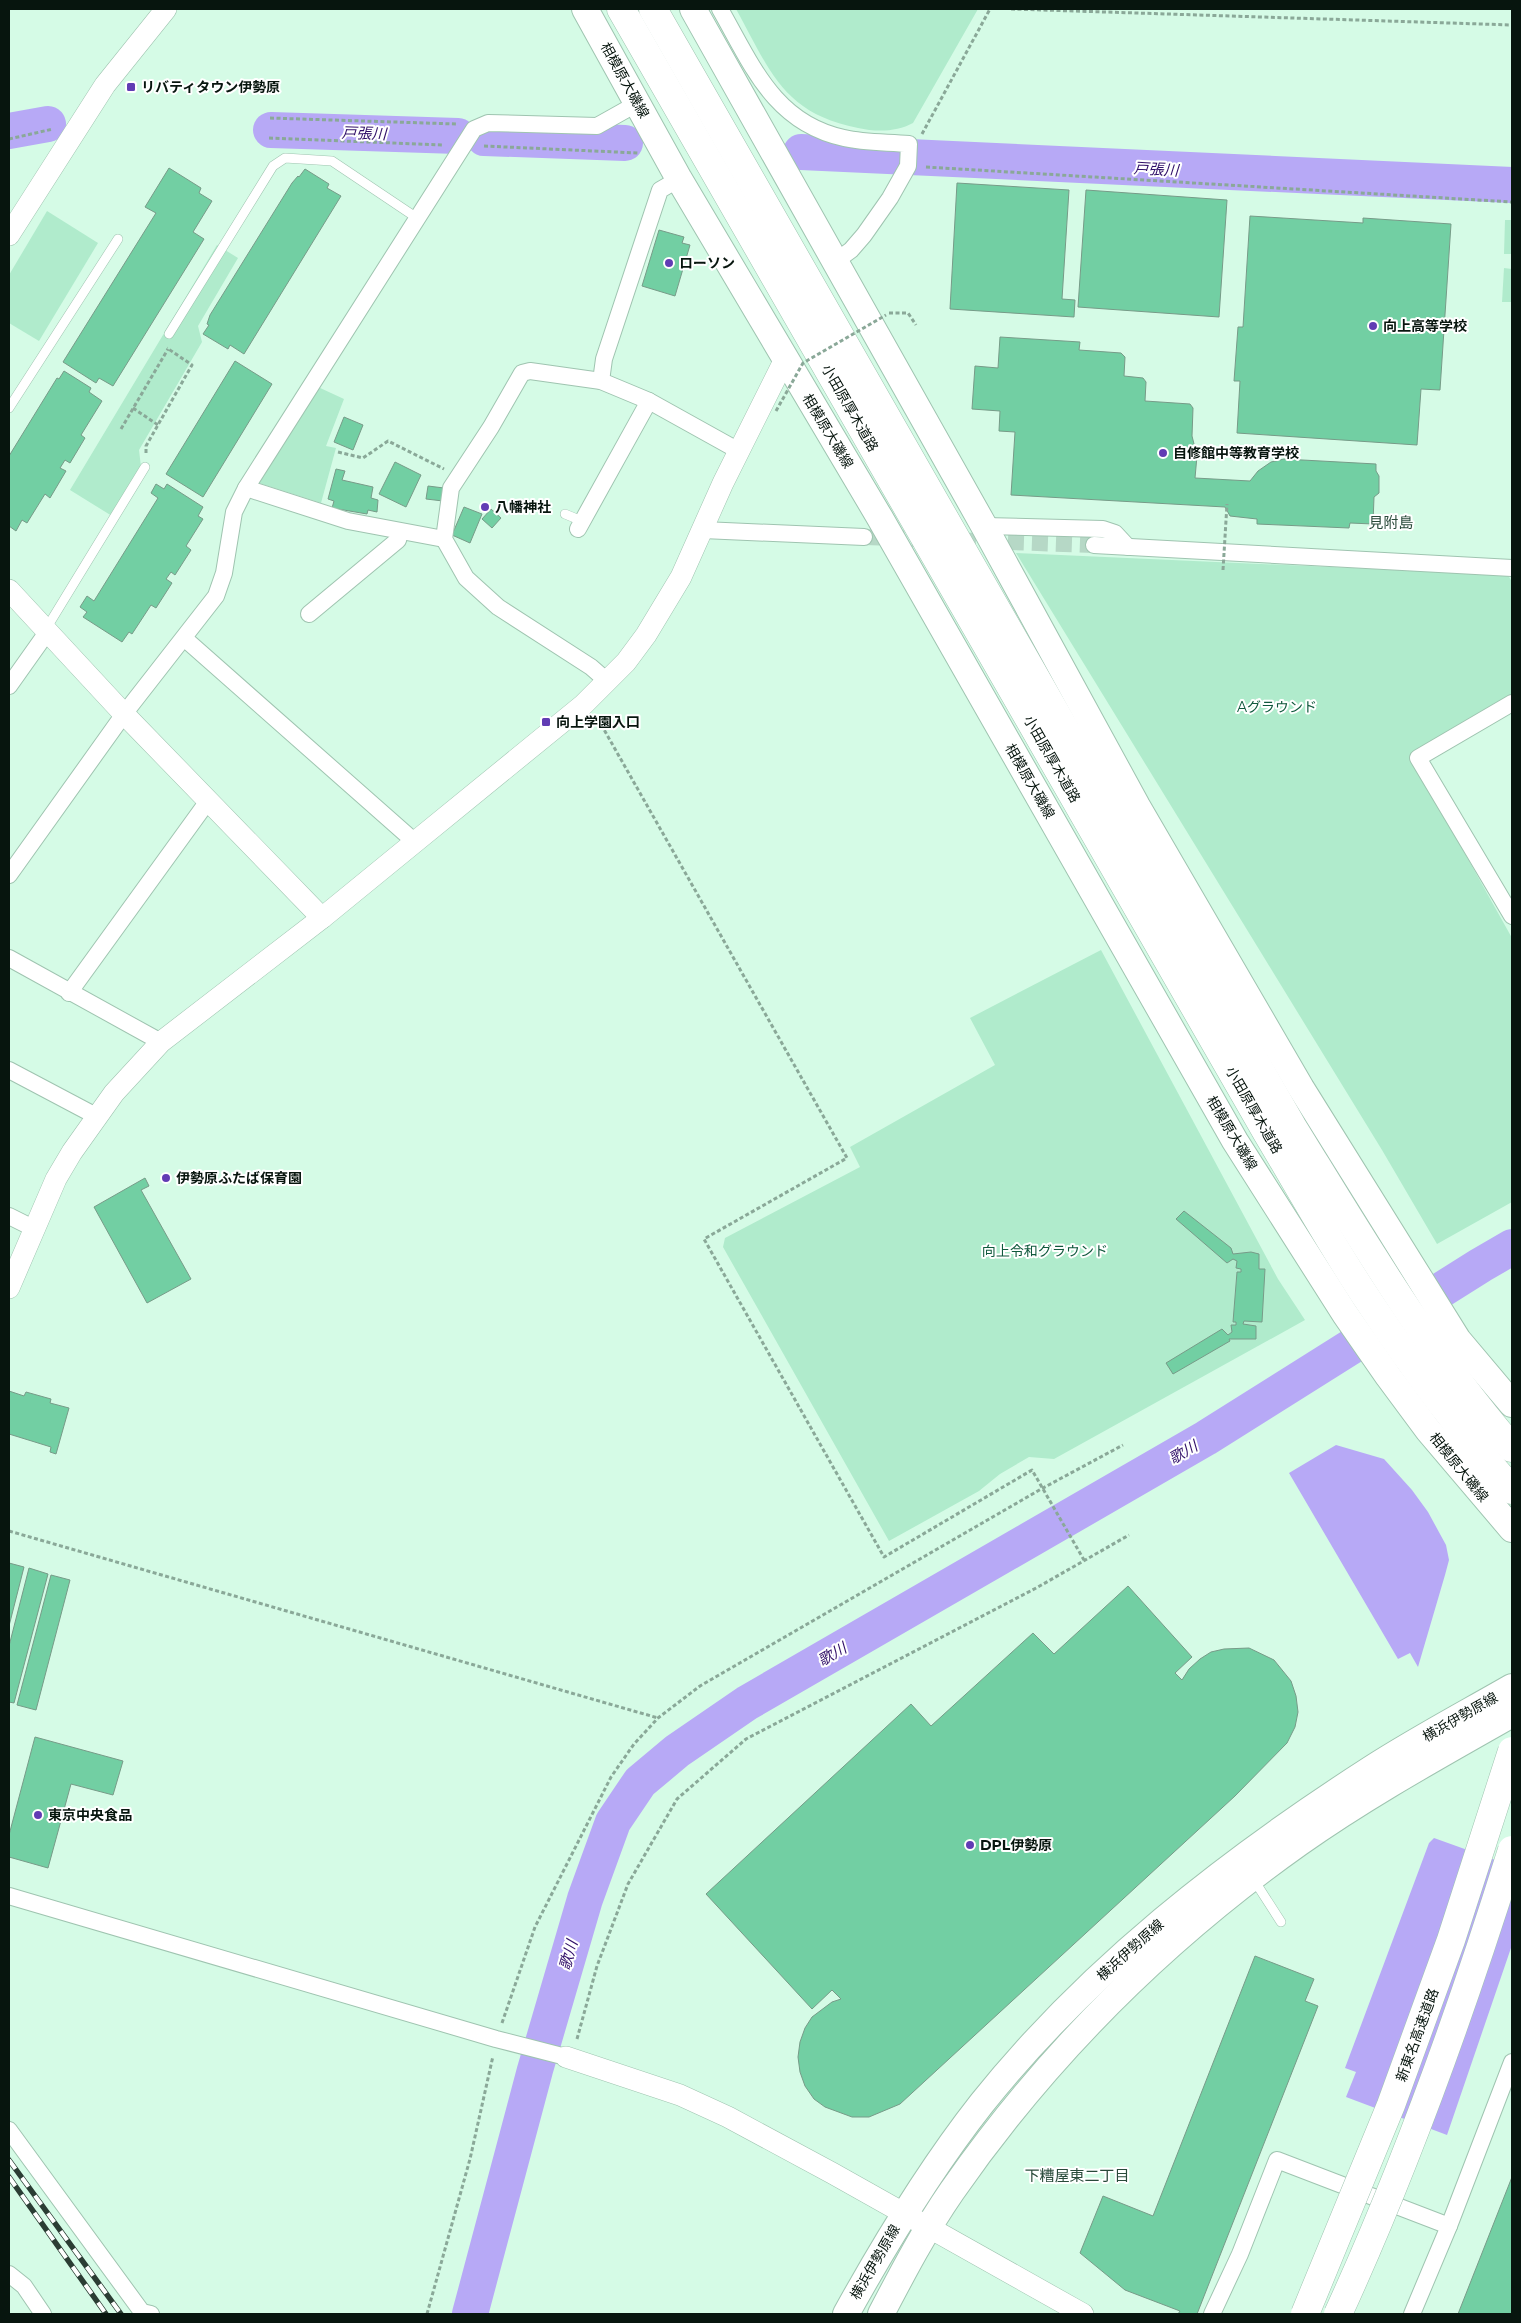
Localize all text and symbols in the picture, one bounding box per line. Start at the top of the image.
street label: 相模原大磯線 [597,39,653,121]
place label: リバティタウン伊勢原 [141,78,280,96]
marker: リバティタウン伊勢原 [125,81,137,93]
water label: 戸張川 [341,123,389,143]
water label: 戸張川 [1133,158,1181,180]
place label: ローソン [679,254,735,272]
marker: ローソン [663,257,675,269]
place label: 向上高等学校 [1383,317,1467,335]
marker: 向上高等学校 [1367,320,1379,332]
street label: 小田原厚木道路 [818,361,882,455]
street label: 相模原大磯線 [799,390,857,472]
place label: 自修館中等教育学校 [1173,444,1299,462]
marker: 自修館中等教育学校 [1157,447,1169,459]
place label: 八幡神社 [495,498,551,516]
marker: 八幡神社 [479,501,491,513]
district label: 見附島 [1368,513,1414,532]
park label: Aグラウンド [1237,698,1317,716]
street label: 小田原厚木道路 [1020,712,1084,806]
place label: 向上学園入口 [556,713,640,731]
marker: 向上学園入口 [540,716,552,728]
street label: 相模原大磯線 [1001,740,1059,822]
street label: 小田原厚木道路 [1222,1063,1286,1157]
street label: 相模原大磯線 [1203,1092,1261,1174]
place label: 伊勢原ふたば保育園 [176,1169,302,1187]
marker: 伊勢原ふたば保育園 [160,1172,172,1184]
park label: 向上令和グラウンド [982,1242,1108,1260]
street label: 相模原大磯線 [1426,1429,1492,1505]
water label: 歌川 [1165,1435,1202,1468]
water label: 歌川 [814,1637,851,1670]
street label: 横浜伊勢原線 [1419,1688,1501,1746]
place label: 東京中央食品 [48,1806,132,1824]
marker: 東京中央食品 [32,1809,44,1821]
place label: DPL伊勢原 [980,1836,1052,1854]
marker: DPL伊勢原 [964,1839,976,1851]
street label: 横浜伊勢原線 [1093,1915,1167,1985]
water label: 歌川 [555,1936,582,1972]
street label: 新東名高速道路 [1392,1986,1442,2084]
district label: 下糟屋東二丁目 [1024,2166,1130,2185]
street label: 横浜伊勢原線 [846,2221,904,2303]

